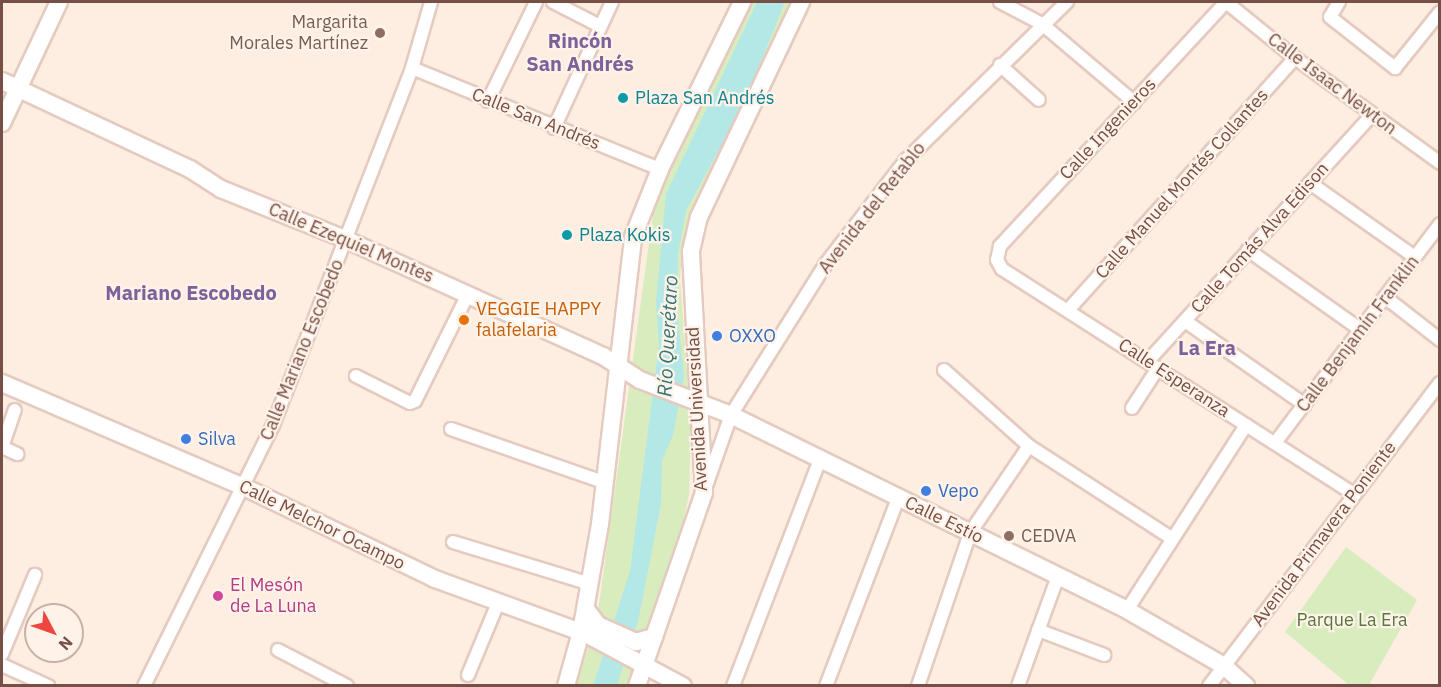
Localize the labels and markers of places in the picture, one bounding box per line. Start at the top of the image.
place label: Margarita Morales Martínez [229,12,368,54]
marker: Margarita Morales Martínez [373,26,387,40]
place label: Plaza San Andrés [635,87,775,109]
marker: Plaza San Andrés [616,91,630,105]
place label: Plaza Kokis [579,224,670,246]
marker: Plaza Kokis [560,228,574,242]
place label: VEGGIE HAPPY falafelaria [476,299,601,342]
marker: VEGGIE HAPPY falafelaria [457,313,471,327]
place label: OXXO [729,325,776,347]
marker: OXXO [710,329,724,343]
place label: Silva [198,428,236,450]
marker: Silva [179,432,193,446]
place label: Vepo [938,480,979,502]
marker: Vepo [919,484,933,498]
place label: CEDVA [1021,525,1076,547]
marker: CEDVA [1002,529,1016,543]
place label: El Mesón de La Luna [230,575,316,618]
marker: El Mesón de La Luna [211,589,225,603]

